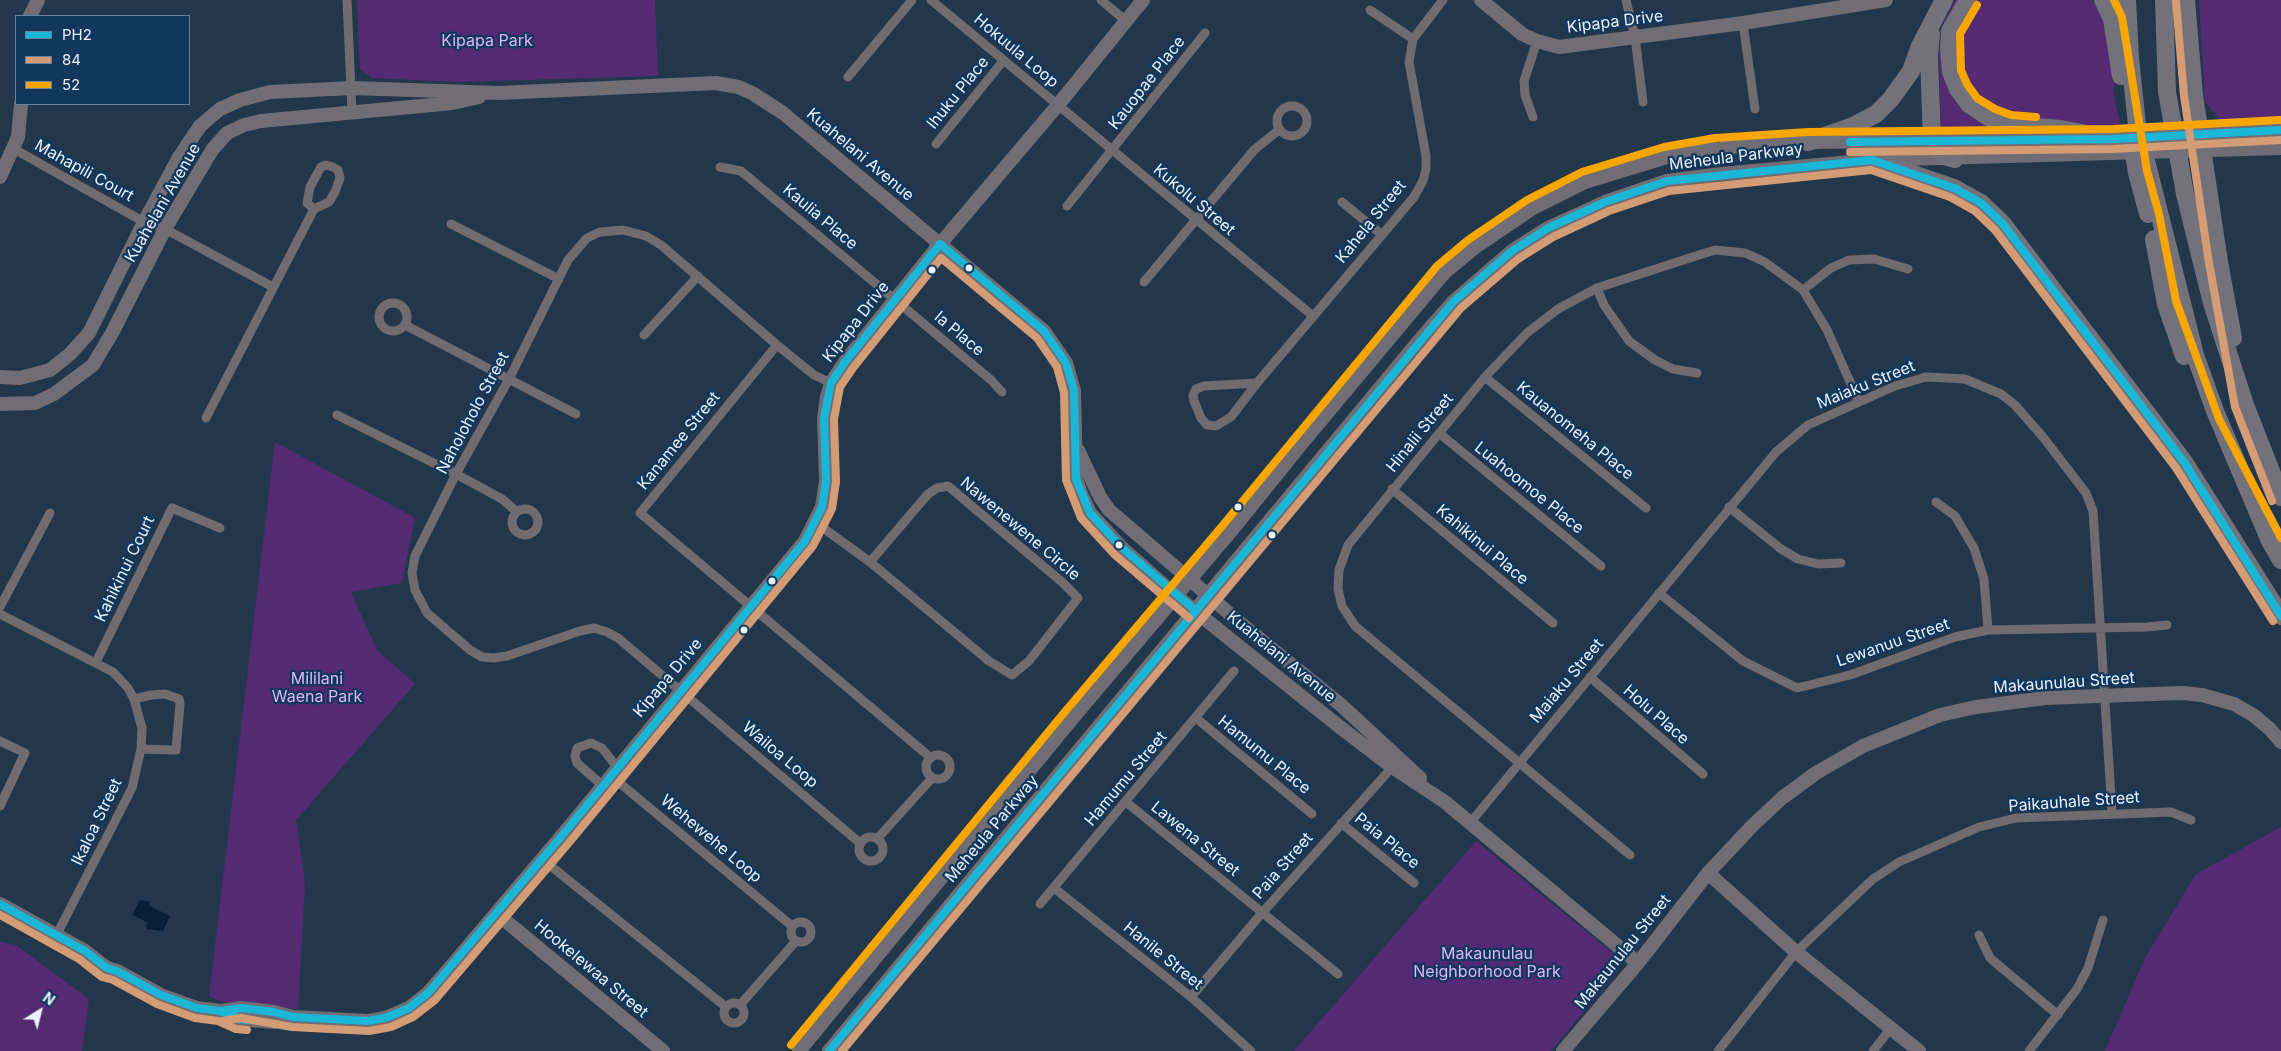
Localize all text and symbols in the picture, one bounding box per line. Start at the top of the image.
street label: Kipapa Drive [1566,7,1664,37]
street label: Hokuula Loop [970,10,1062,92]
legend [15,15,190,105]
text: PH2 [62,25,92,44]
park label: Kipapa Park [441,31,533,51]
street label: Kauopae Place [1105,33,1189,133]
text: 84 [62,50,81,69]
street label: Ihuku Place [923,53,993,133]
text: 52 [62,75,80,94]
street label: Kuahelani Avenue [802,104,918,206]
street label: Mahapili Court [31,136,137,206]
street label: Meheula Parkway [1668,139,1804,175]
street label: Kuahelani Avenue [121,140,205,266]
street label: Kukolu Street [1149,160,1239,240]
street label: Kahela Street [1332,177,1410,267]
street label: Kaulia Place [779,180,861,254]
unlabelled marker [964,263,974,273]
unlabelled marker [927,265,937,275]
street label: Kipapa Drive [819,278,893,366]
street label: Ia Place [930,308,988,360]
street label: Naholoholo Street [433,349,513,477]
street label: Maiaku Street [1814,357,1918,413]
street label: Kauanomeha Place [1513,378,1637,484]
street label: Kanamee Street [634,388,724,494]
street label: Hinalii Street [1382,390,1458,476]
street label: Luahoomoe Place [1470,438,1588,538]
street label: Nawenewene Circle [956,473,1084,585]
street label: Kahikinui Place [1432,501,1532,589]
unlabelled marker [1233,502,1243,512]
street label: Kahikinui Court [91,513,159,625]
unlabelled marker [1267,530,1277,540]
unlabelled marker [1114,540,1124,550]
unlabelled marker [767,576,777,586]
street label: Kuahelani Avenue [1223,607,1339,707]
street label: Lewanuu Street [1834,615,1952,671]
unlabelled marker [739,625,749,635]
street label: Kipapa Drive [629,635,707,721]
street label: Maiaku Street [1526,635,1608,727]
street label: Makaunulau Street [1993,668,2135,698]
park label: Mililani Waena Park [272,669,362,707]
street label: Holu Place [1619,681,1693,749]
street label: Hamumu Place [1214,712,1314,798]
street label: Wailoa Loop [738,718,822,792]
street label: Hamumu Street [1081,728,1171,830]
street label: Meheula Parkway [941,771,1043,887]
street label: Ikaloa Street [68,775,126,869]
street label: Paikauhale Street [2008,788,2140,816]
street label: Wehewehe Loop [656,791,766,887]
street label: Lawena Street [1147,797,1243,881]
street label: Paia Place [1351,809,1423,873]
street label: Paia Street [1249,829,1317,903]
street label: Makaunulau Street [1571,891,1675,1013]
street label: Hookelewaa Street [530,916,652,1022]
street label: Hanile Street [1119,918,1207,994]
park label: Makaunulau Neighborhood Park [1413,944,1561,982]
north arrow [15,986,65,1036]
text: N [40,988,58,1008]

